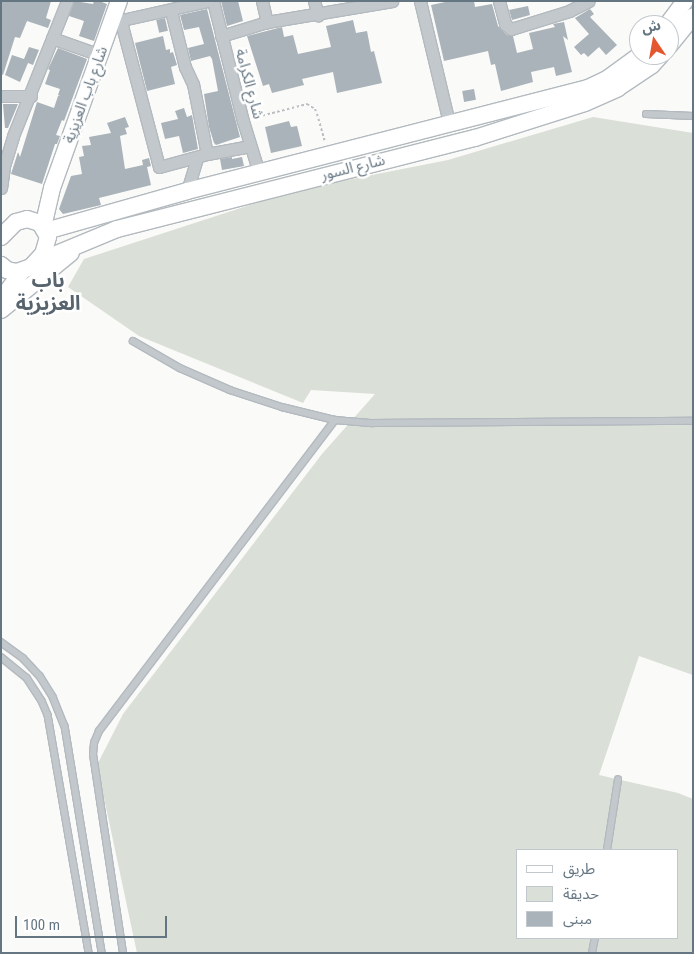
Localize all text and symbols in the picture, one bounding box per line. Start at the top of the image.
north arrow [629,15,679,65]
text: ش [640,16,662,36]
street label: شارع باب العزيزية [60,44,112,146]
street label: شارع الكرامة [231,47,267,121]
street label: شارع السور [319,151,387,185]
district label: باب العزيزية [16,268,80,315]
legend [516,849,679,939]
text: طريق [563,860,595,878]
text: حديقة [563,885,599,903]
scale bar [18,906,170,938]
text: مبنى [563,910,592,928]
text: 100 m [23,916,60,934]

